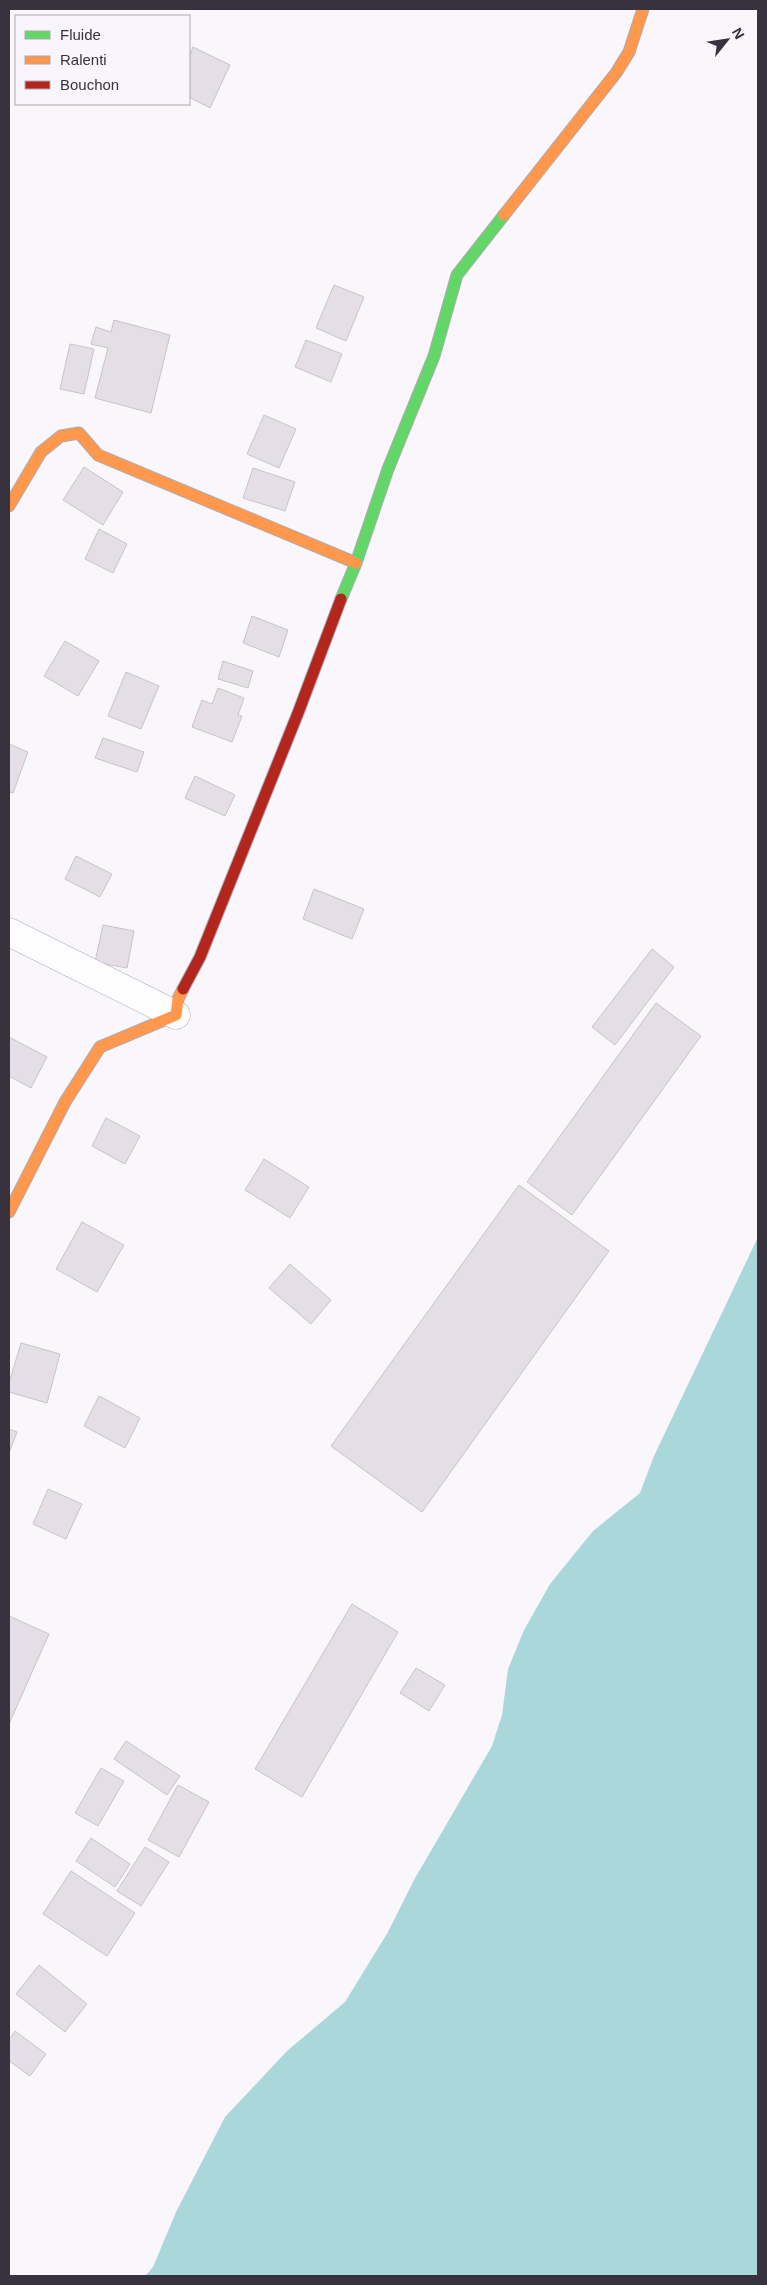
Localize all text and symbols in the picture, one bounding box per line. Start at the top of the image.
legend [15,15,190,105]
north arrow [702,15,752,65]
text: N [729,25,748,42]
text: Fluide [60,26,101,43]
text: Ralenti [60,51,107,68]
text: Bouchon [60,76,119,93]

